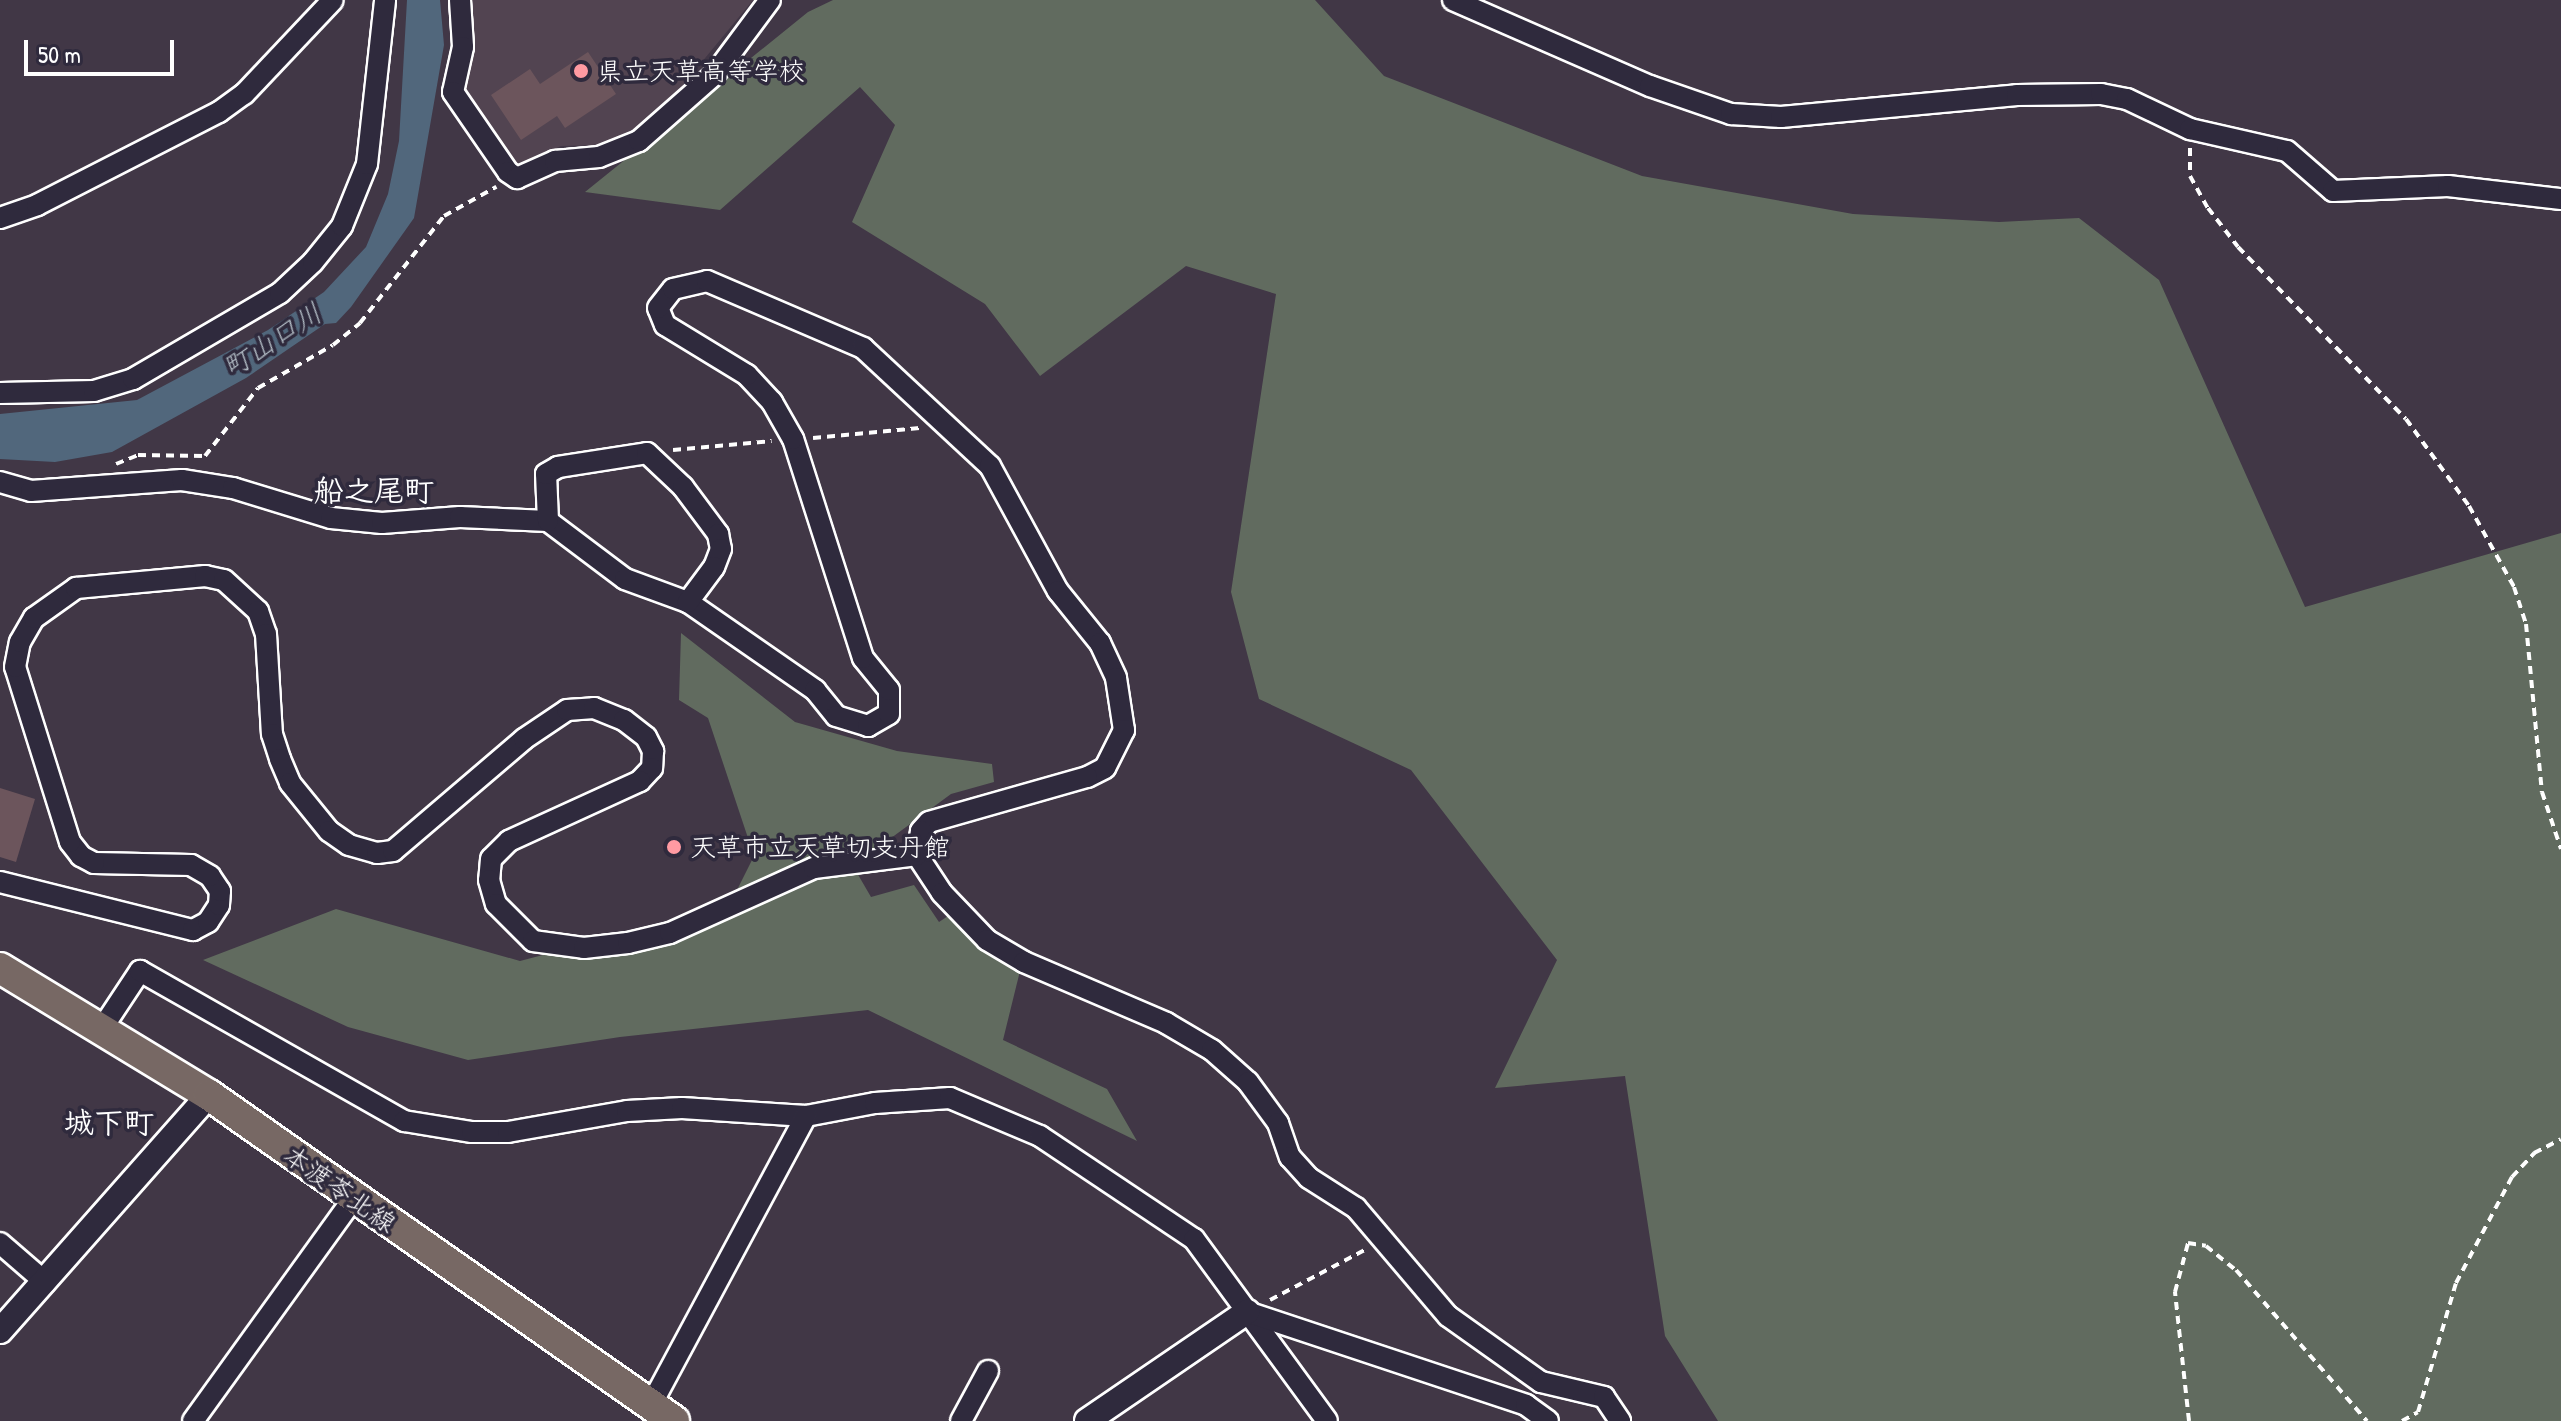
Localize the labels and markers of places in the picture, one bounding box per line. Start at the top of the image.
place label: 県立天草高等学校 [597,55,805,87]
marker: 県立天草高等学校 [572,62,590,80]
place label: 天草市立天草切支丹館 [690,831,950,863]
marker: 天草市立天草切支丹館 [665,838,683,856]

